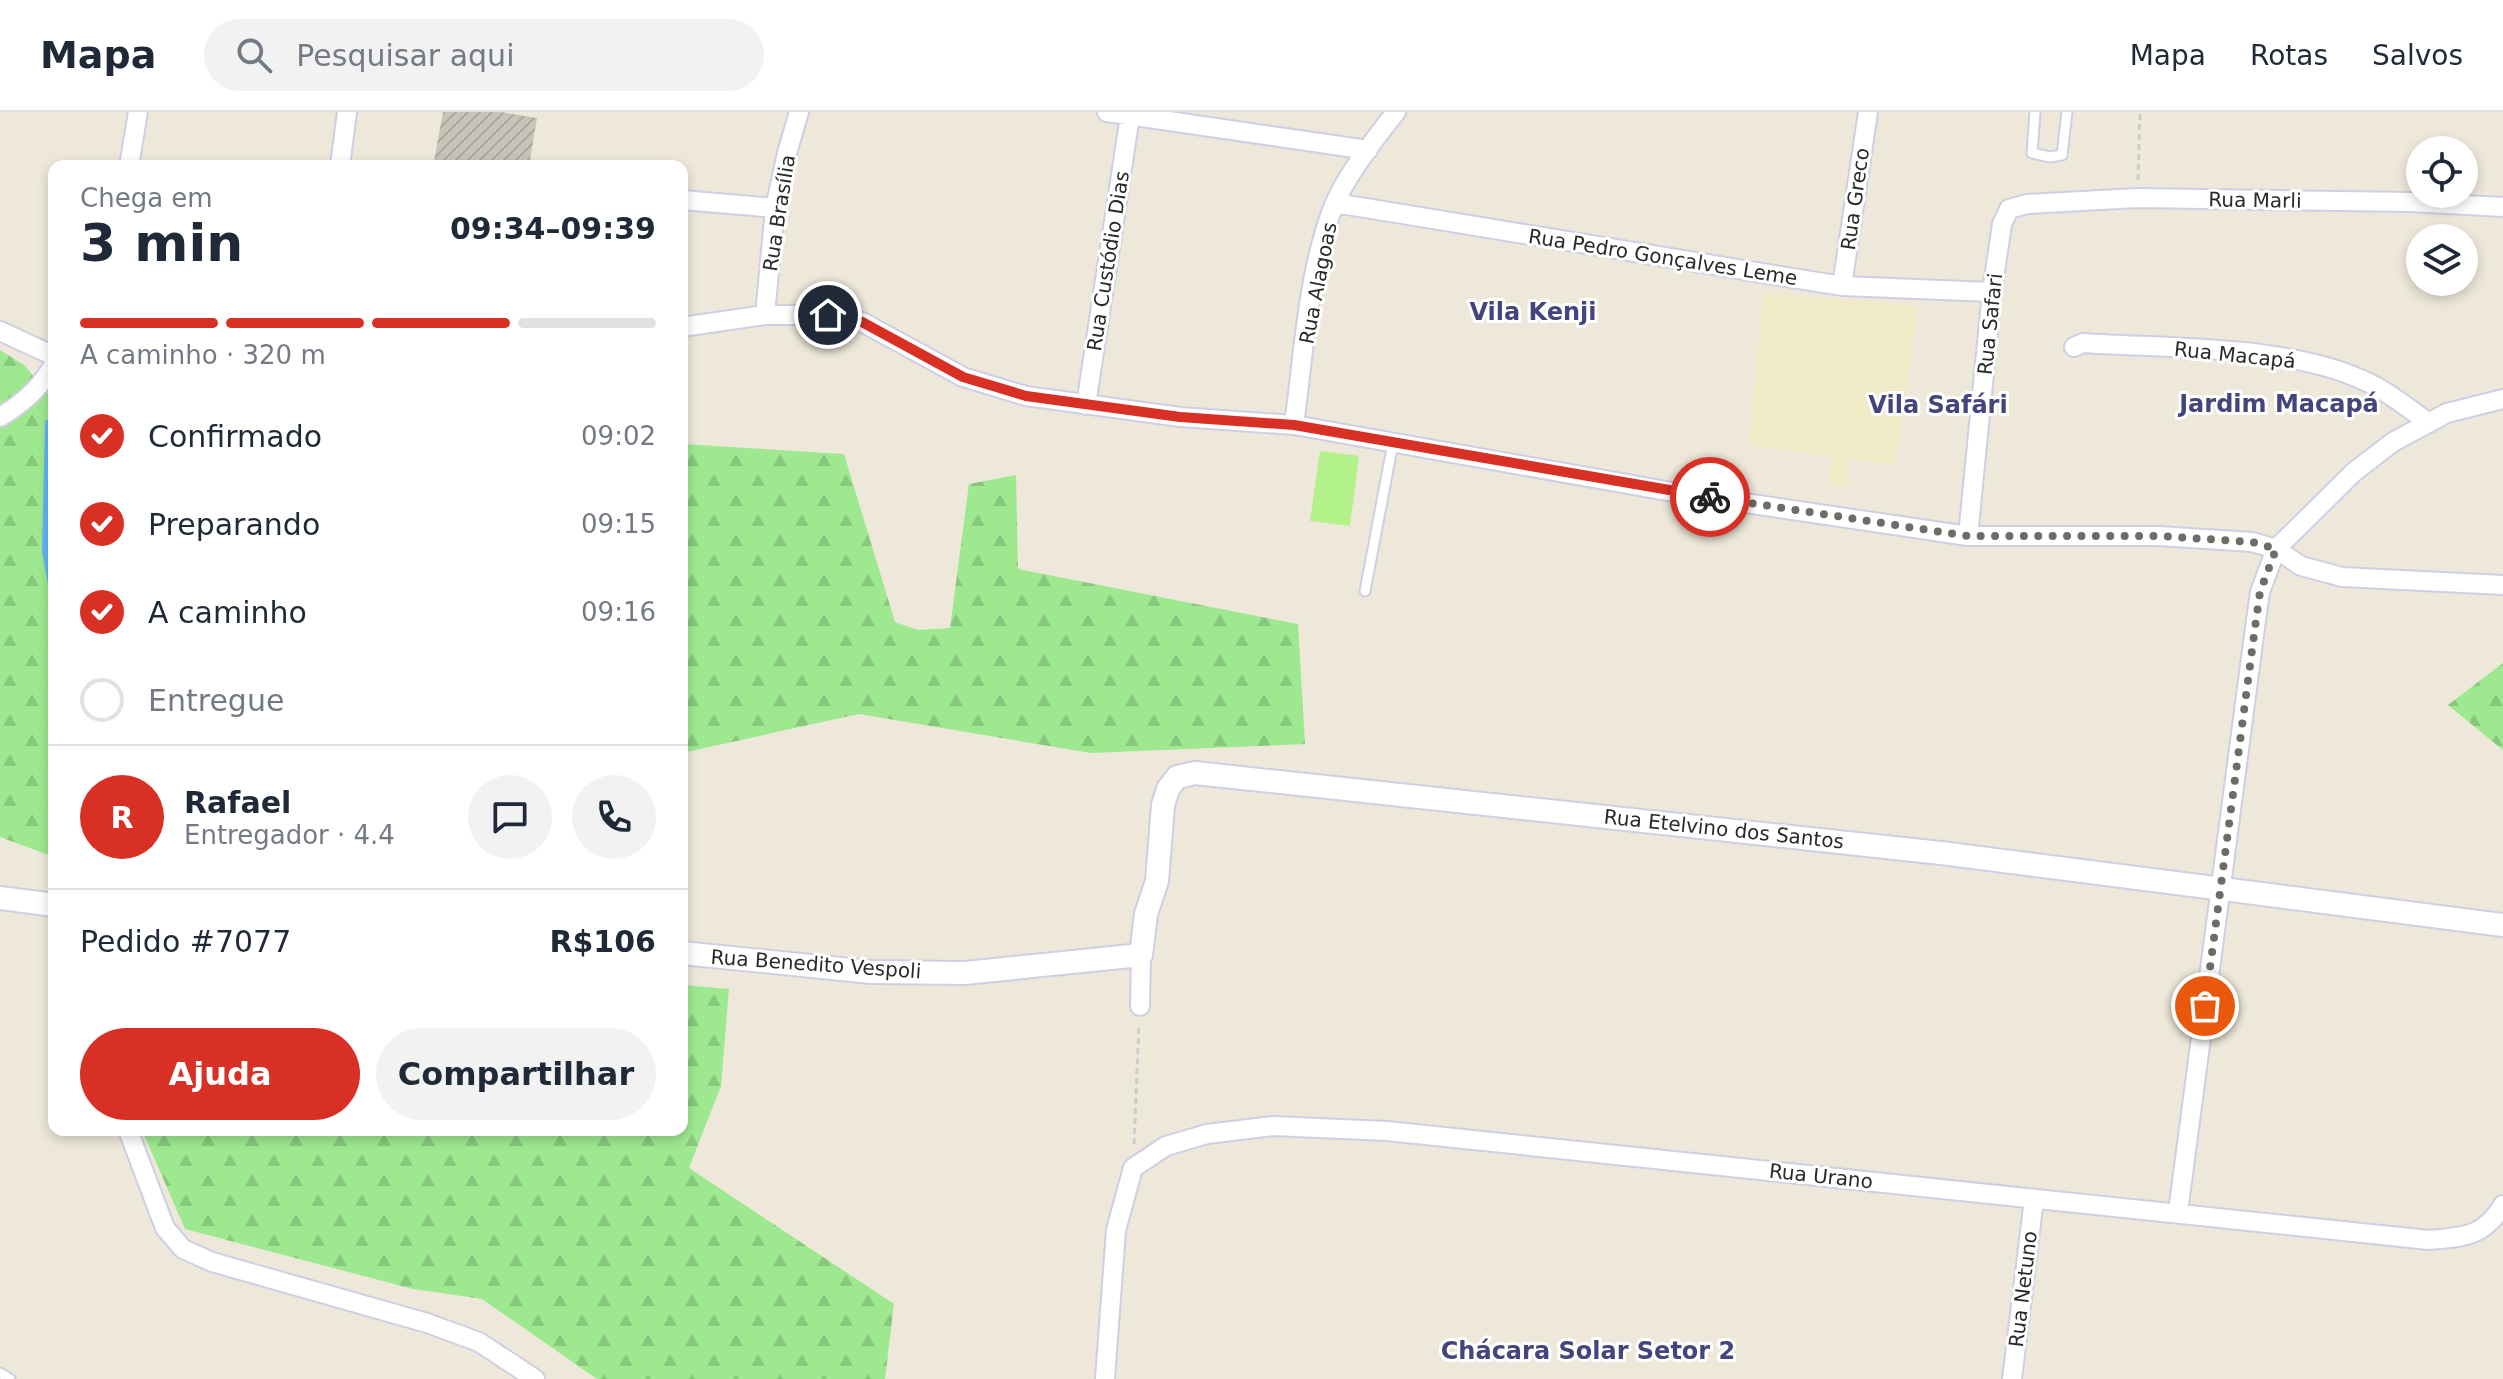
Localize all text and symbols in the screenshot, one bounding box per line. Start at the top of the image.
search box [204,19,764,91]
text: Mapa [40,33,156,77]
icon: search [232,33,276,77]
text: Pesquisar aqui [296,38,514,73]
text: Mapa [2130,39,2206,72]
text: Rotas [2250,39,2328,72]
text: Salvos [2372,39,2463,72]
map controls [2406,136,2478,296]
button: locate [2406,136,2478,208]
street label: Rua Greco [1836,146,1874,252]
street label: Rua Brasília [758,153,800,273]
street label: Rua Custódio Dias [1082,169,1134,353]
text: Chega em [80,183,213,213]
street label: Rua Marli [2208,187,2302,213]
text: 09:34–09:39 [450,211,656,246]
text: 3 min [80,213,243,273]
street label: Rua Alagoas [1294,220,1342,346]
street label: Rua Pedro Gonçalves Leme [1527,224,1799,290]
button: layers [2406,224,2478,296]
street label: Rua Safari [1973,272,2007,376]
pin [794,281,862,349]
icon: home [806,293,850,337]
district label: Vila Kenji [1469,298,1597,326]
street label: Rua Macapá [2173,337,2297,373]
text: A caminho · 320 m [80,340,326,370]
district label: Jardim Macapá [2177,390,2379,418]
district label: Vila Safári [1868,391,2008,419]
icon: check [80,414,124,458]
text: Confirmado [148,419,322,454]
text: 09:02 [581,421,656,451]
courier [1670,457,1750,537]
icon: bike [1688,475,1732,519]
icon: check [80,502,124,546]
text: Preparando [148,507,320,542]
text: 09:15 [581,509,656,539]
icon: check [80,590,124,634]
text: A caminho [148,595,307,630]
text: 09:16 [581,597,656,627]
text: Entregue [148,683,284,718]
button: chat [468,775,552,859]
button: phone [572,775,656,859]
text: Rafael [184,785,291,820]
text: R [110,800,134,835]
street label: Rua Etelvino dos Santos [1603,804,1845,854]
text: Entregador · 4.4 [184,820,395,850]
text: Pedido #7077 [80,924,291,959]
text: R$106 [549,924,656,959]
street label: Rua Benedito Vespoli [710,945,922,983]
pin [2171,972,2239,1040]
icon: bag [2183,984,2227,1028]
button: Ajuda [80,1028,360,1120]
button: Compartilhar [376,1028,656,1120]
street label: Rua Urano [1768,1159,1874,1193]
street label: Rua Netuno [2004,1229,2042,1349]
district label: Chácara Solar Setor 2 [1441,1337,1735,1365]

